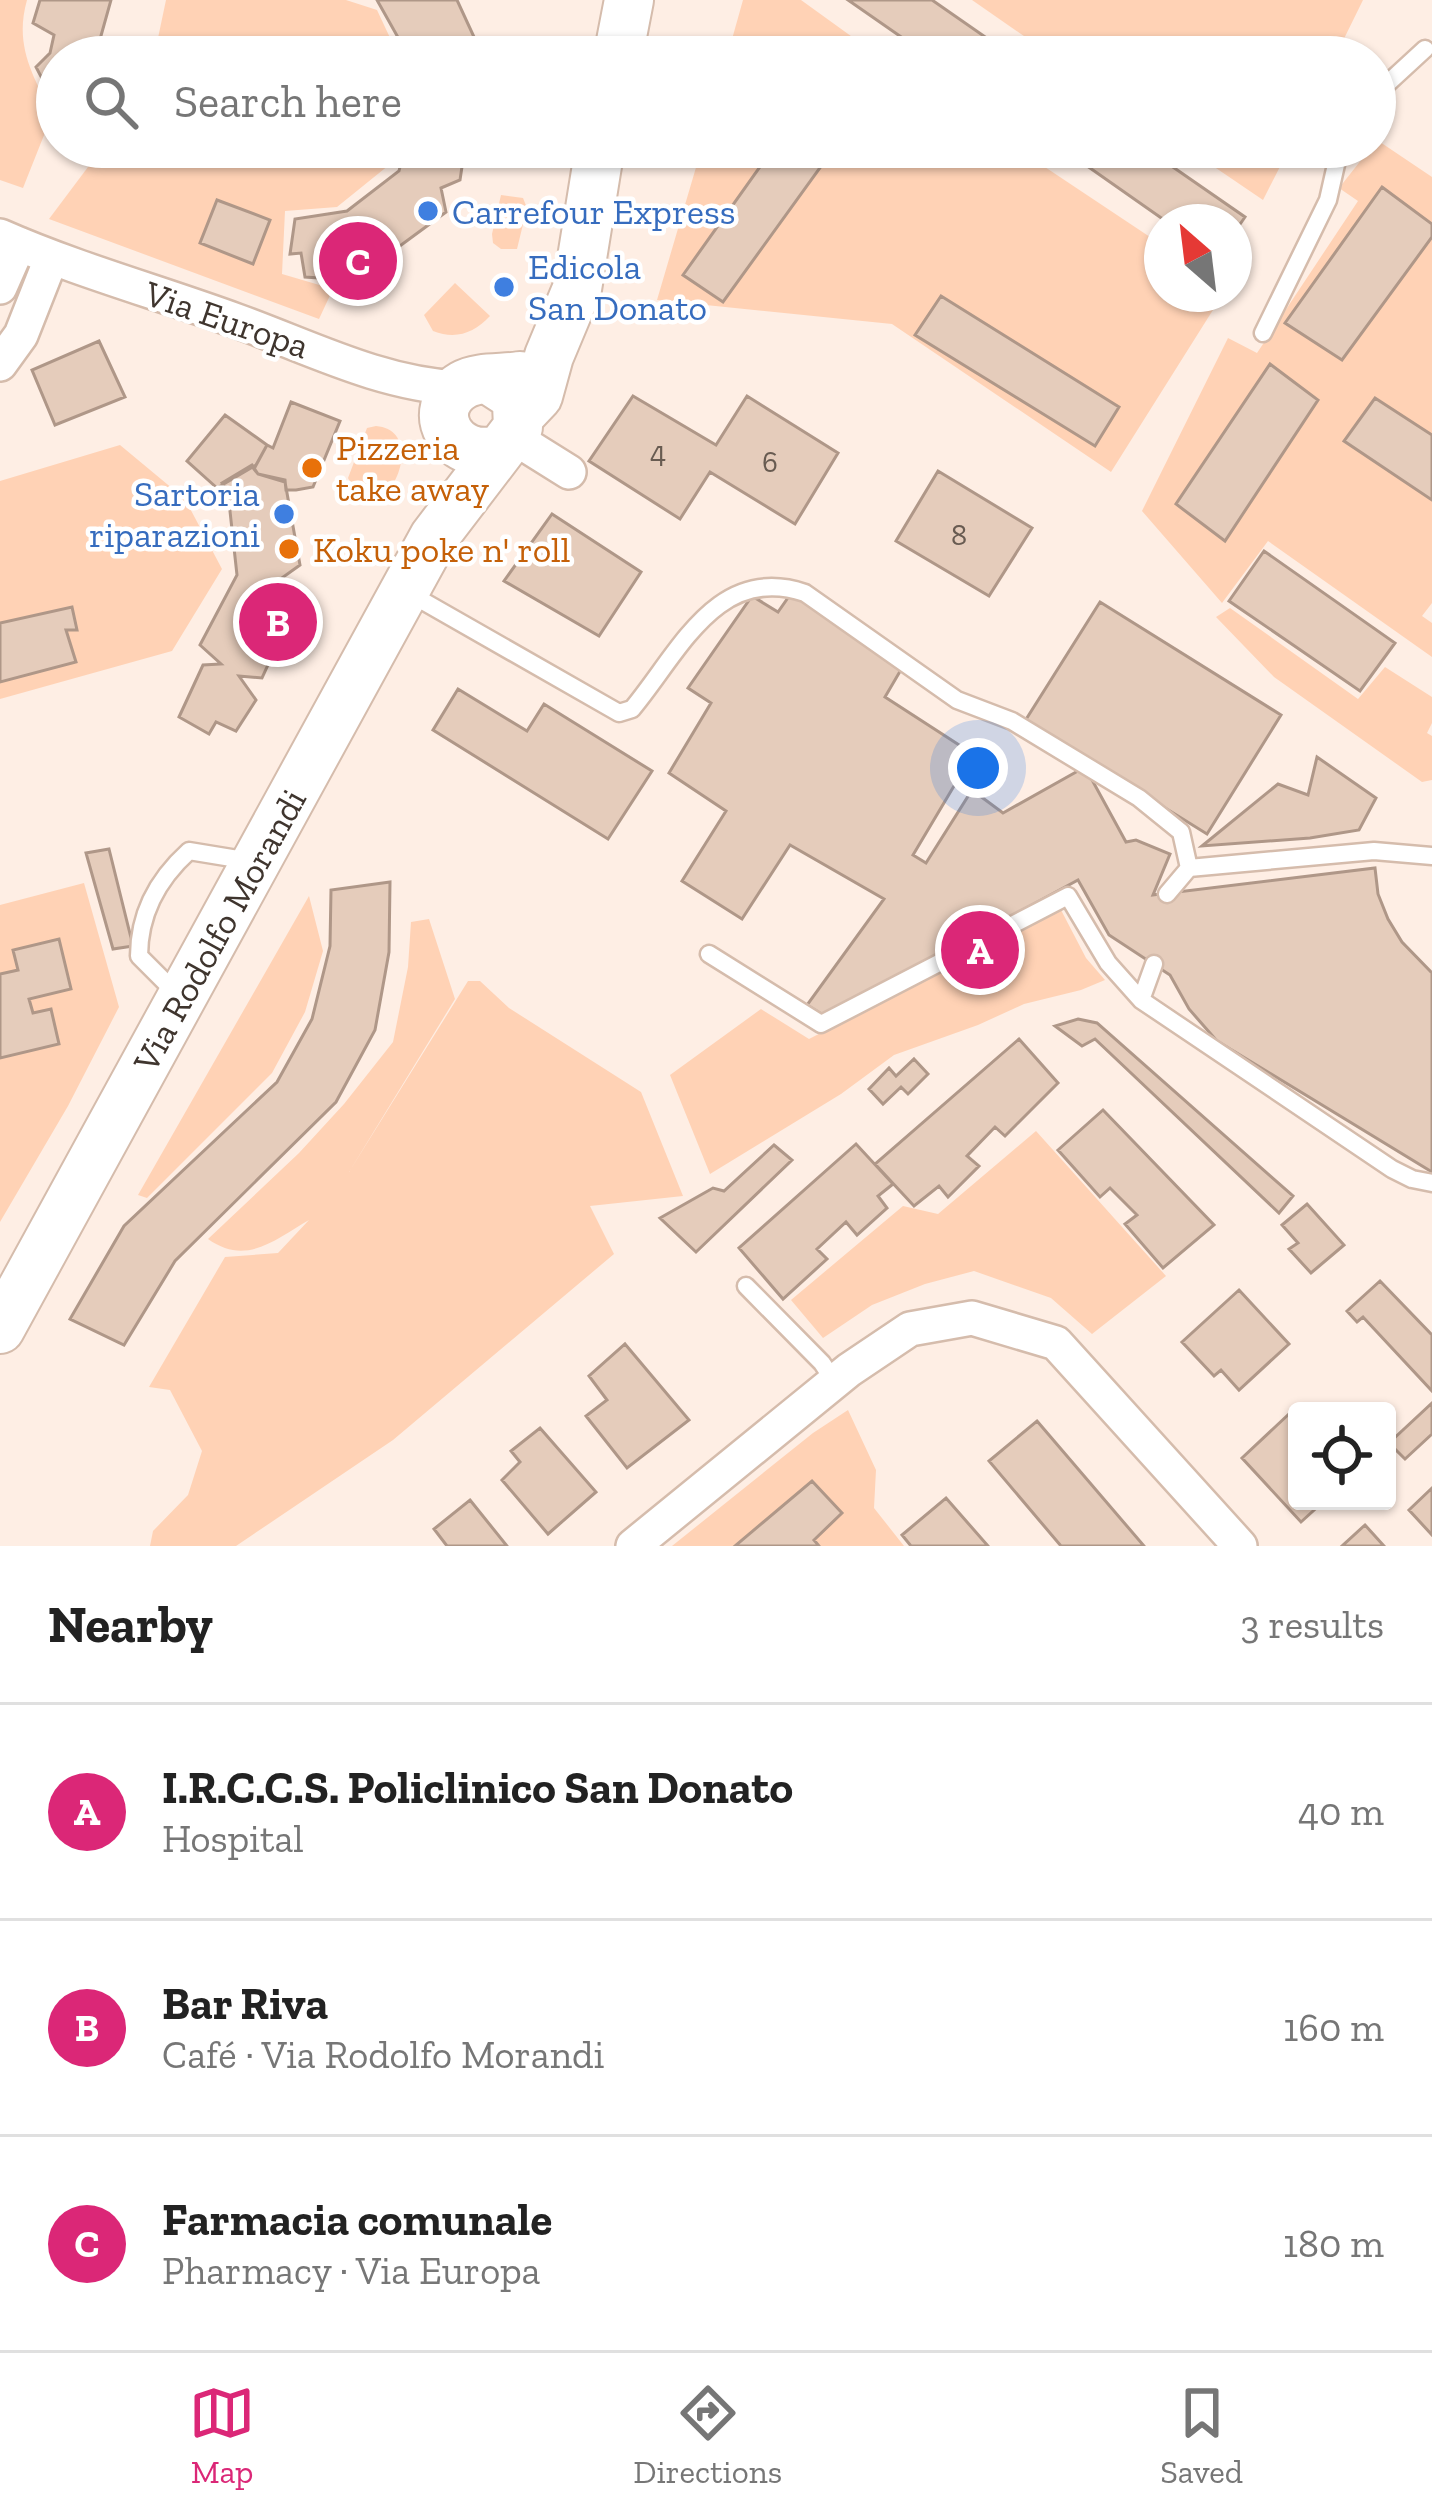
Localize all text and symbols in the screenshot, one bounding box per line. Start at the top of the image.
search box [36,36,1396,168]
icon: search [78,69,144,135]
text: Search here [174,75,402,129]
place label: Carrefour Express [452,190,735,233]
marker: Carrefour Express [415,198,441,224]
north arrow [1144,204,1252,312]
pin: C [319,216,397,306]
place label: Edicola San Donato [528,245,707,329]
street label: Via Europa [138,271,314,368]
marker: Edicola San Donato [491,274,517,300]
place label: Pizzeria take away [336,426,490,510]
house number: 4 [650,434,666,470]
house number: 6 [762,444,778,480]
marker: Pizzeria take away [299,455,325,481]
place label: Sartoria riparazioni [89,472,260,556]
marker: Sartoria riparazioni [271,501,297,527]
house number: 8 [951,517,967,553]
place label: Koku poke n' roll [313,528,570,571]
marker: Koku poke n' roll [276,536,302,562]
pin: B [239,577,317,667]
your location [948,738,1008,798]
street label: Via Rodolfo Morandi [123,781,315,1080]
pin: A [941,905,1019,995]
map controls [1288,1402,1396,1510]
button: locate [1288,1402,1396,1510]
text: Nearby [48,1594,213,1655]
text: 3 results [1240,1601,1384,1648]
text: I.R.C.C.S. Policlinico San Donato [162,1761,793,1815]
text: A [74,1788,100,1835]
text: 40 m [1298,1788,1384,1835]
text: Hospital [162,1815,304,1862]
text: Bar Riva [162,1977,328,2031]
text: B [75,2004,99,2051]
text: 160 m [1283,2004,1384,2051]
text: Café · Via Rodolfo Morandi [162,2031,604,2078]
text: Farmacia comunale [162,2193,552,2247]
text: C [74,2220,100,2267]
text: 180 m [1283,2220,1384,2267]
text: Pharmacy · Via Europa [162,2247,540,2294]
tab: Map [189,2380,255,2491]
tab: Directions [633,2380,782,2491]
tab: Saved [1160,2380,1243,2491]

